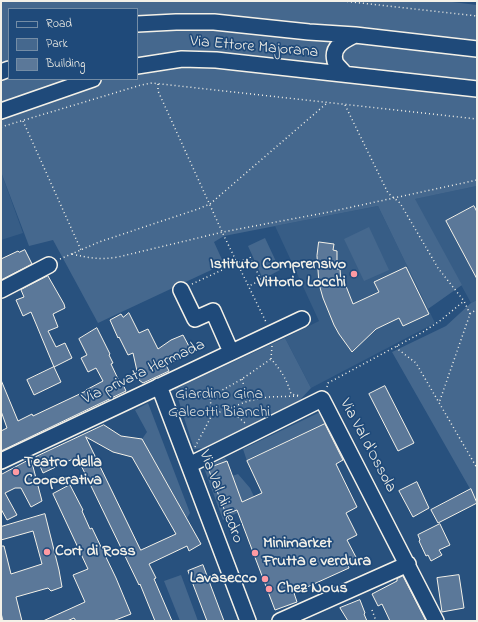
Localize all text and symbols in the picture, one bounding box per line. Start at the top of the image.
legend [8,8,138,80]
text: Road [46,15,72,33]
street label: Via Ettore Majorana [189,33,319,63]
text: Park [46,35,68,53]
text: Building [46,55,85,73]
place label: Istituto Comprensivo Vittorio Locchi [210,255,346,293]
marker: Istituto Comprensivo Vittorio Locchi [349,269,359,279]
street label: Via privata Hermada [80,336,208,410]
park label: Giardino Gina Galeotti Bianchi [168,385,270,423]
street label: Via Val d'Ossola [334,396,400,496]
street label: Via Val di Ledro [193,448,247,546]
place label: Teatro della Cooperativa [24,453,102,491]
marker: Teatro della Cooperativa [11,467,21,477]
place label: Minimarket Frutta e verdura [263,534,371,572]
place label: Cort di Ross [55,542,136,562]
marker: Cort di Ross [42,547,52,557]
marker: Minimarket Frutta e verdura [250,548,260,558]
place label: Lavasecco [190,569,257,589]
marker: Lavasecco [260,574,270,584]
place label: Chez Nous [277,579,348,599]
marker: Chez Nous [264,584,274,594]

